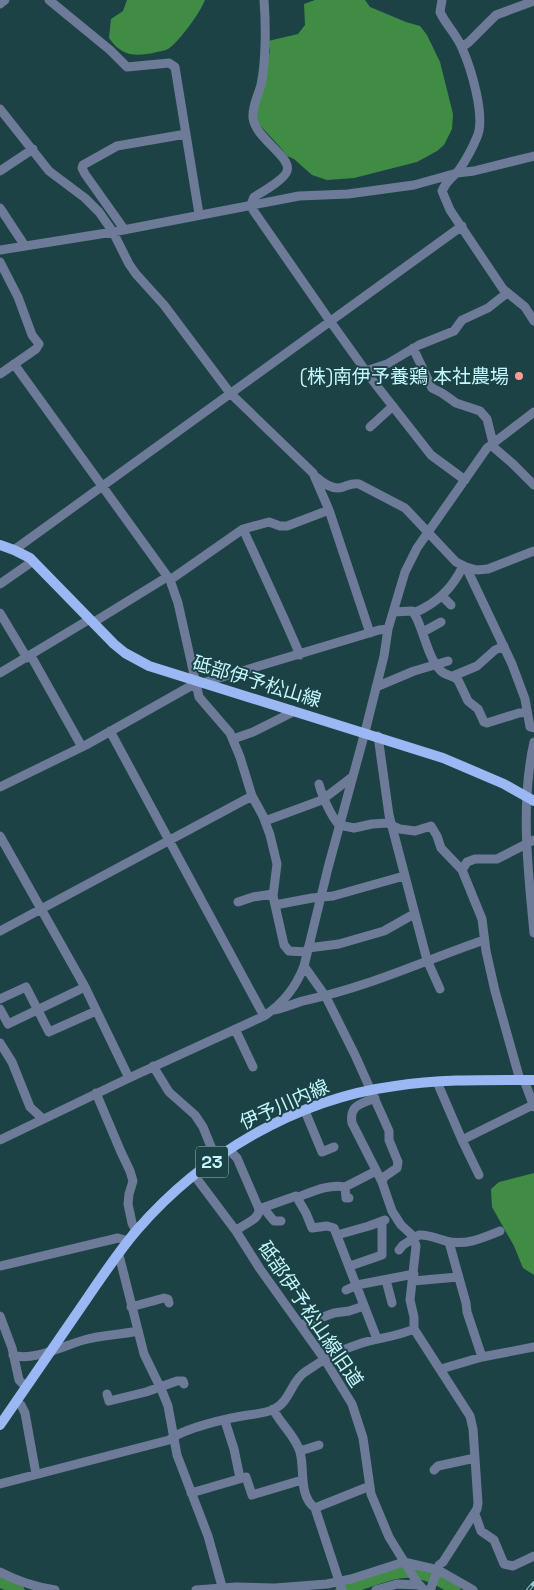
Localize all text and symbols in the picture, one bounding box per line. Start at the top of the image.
place label: (株)南伊予養鶏 本社農場 [300,364,509,389]
marker: (株)南伊予養鶏 本社農場 [513,370,525,382]
street label: 砥部伊予松山線 [190,650,324,713]
street label: 伊予川内線 [236,1074,333,1135]
road number: 23 [196,1146,228,1178]
street label: 砥部伊予松山線旧道 [252,1236,369,1392]

